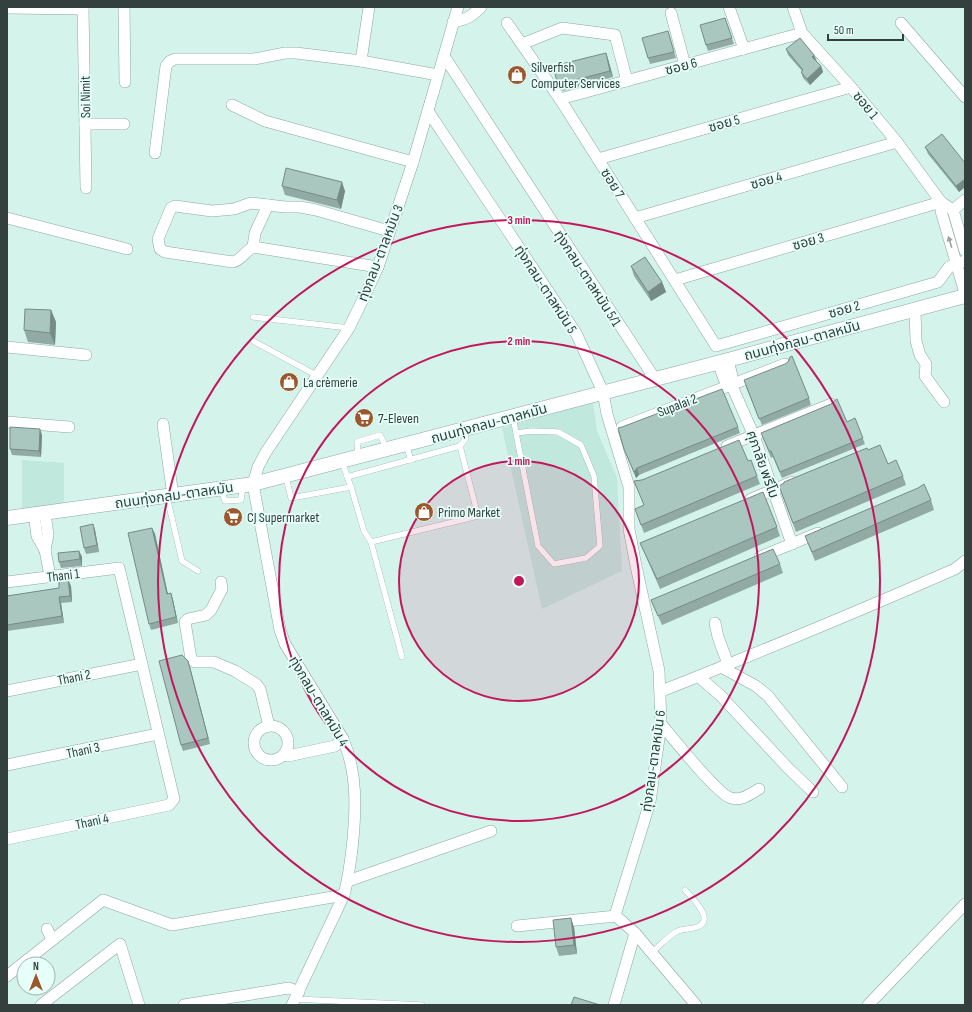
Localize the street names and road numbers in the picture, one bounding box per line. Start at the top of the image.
street label: ซอย 6 [663,54,699,79]
street label: Soi Nimit [77,76,94,118]
street label: ซอย 1 [849,88,882,123]
street label: ซอย 5 [706,111,742,136]
street label: ซอย 7 [597,165,628,202]
street label: ซอย 4 [748,168,784,193]
street label: ทุ่งกลม-ตาลหมัน 3 [354,202,407,304]
street label: ทุ่งกลม-ตาลหมัน 5/1 [550,227,625,330]
street label: ซอย 3 [790,229,826,254]
street label: ทุ่งกลม-ตาลหมัน 5 [511,242,581,337]
street label: ซอย 2 [826,297,862,322]
street label: ถนนทุ่งกลม-ตาลหมัน [742,317,862,364]
street label: Supalai 2 [655,390,700,421]
street label: ถนนทุ่งกลม-ตาลหมัน [429,400,549,447]
street label: ศุภาลัย พรีโม [742,428,783,500]
street label: ถนนทุ่งกลม-ตาลหมัน [114,479,235,512]
street label: Thani 1 [46,565,80,586]
street label: ทุ่งกลม-ตาลหมัน 4 [285,653,352,750]
street label: Thani 2 [56,666,92,689]
street label: ทุ่งกลม-ตาลหมัน 6 [638,709,669,813]
street label: Thani 3 [65,739,101,762]
street label: Thani 4 [74,810,110,833]

